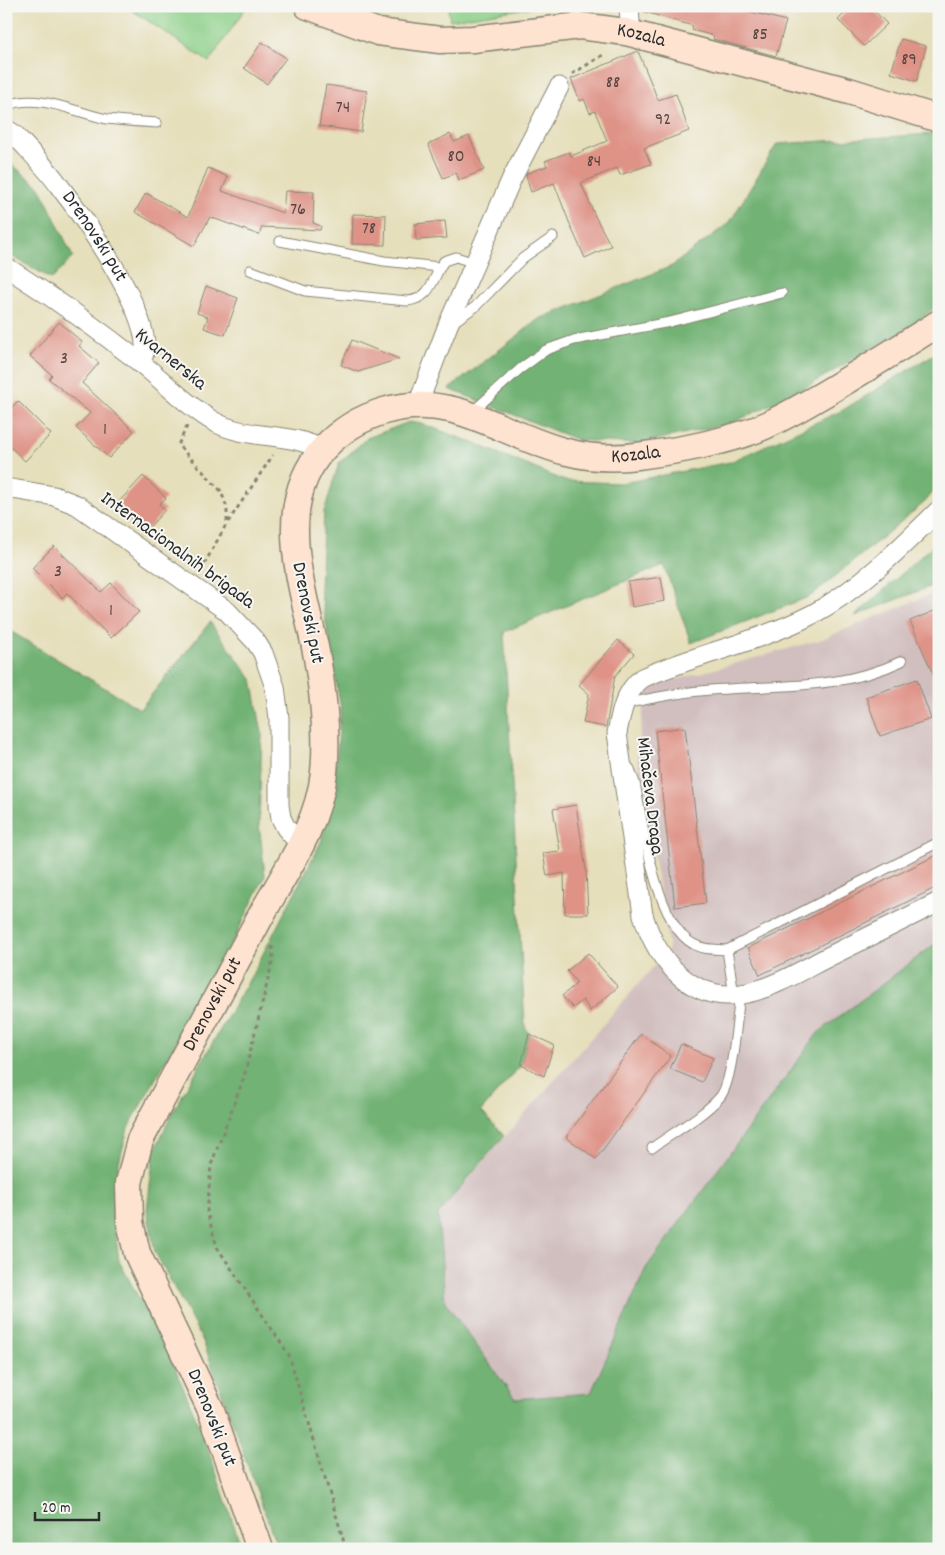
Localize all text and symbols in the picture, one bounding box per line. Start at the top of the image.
street label: Kozala [615,17,669,56]
house number: 85 [752,23,768,48]
house number: 89 [901,48,917,73]
house number: 88 [606,71,620,96]
house number: 74 [336,96,350,121]
house number: 92 [655,108,671,133]
house number: 80 [447,145,465,170]
house number: 84 [587,150,601,175]
street label: Drenovski put [54,185,134,287]
house number: 76 [290,198,306,223]
house number: 78 [362,217,376,242]
street label: Kvarnerska [128,322,213,398]
house number: 3 [60,347,68,372]
house number: 1 [103,418,107,443]
street label: Kozala [611,439,663,472]
street label: Internacionalnih brigada [94,485,261,617]
house number: 3 [54,560,62,585]
street label: Drenovski put [283,560,331,666]
house number: 1 [109,599,113,624]
street label: Mihačeva Draga [628,736,670,857]
street label: Drenovski put [176,953,250,1057]
street label: Drenovski put [179,1365,243,1471]
scale bar [35,1490,99,1522]
text: 20 m [42,1498,70,1520]

